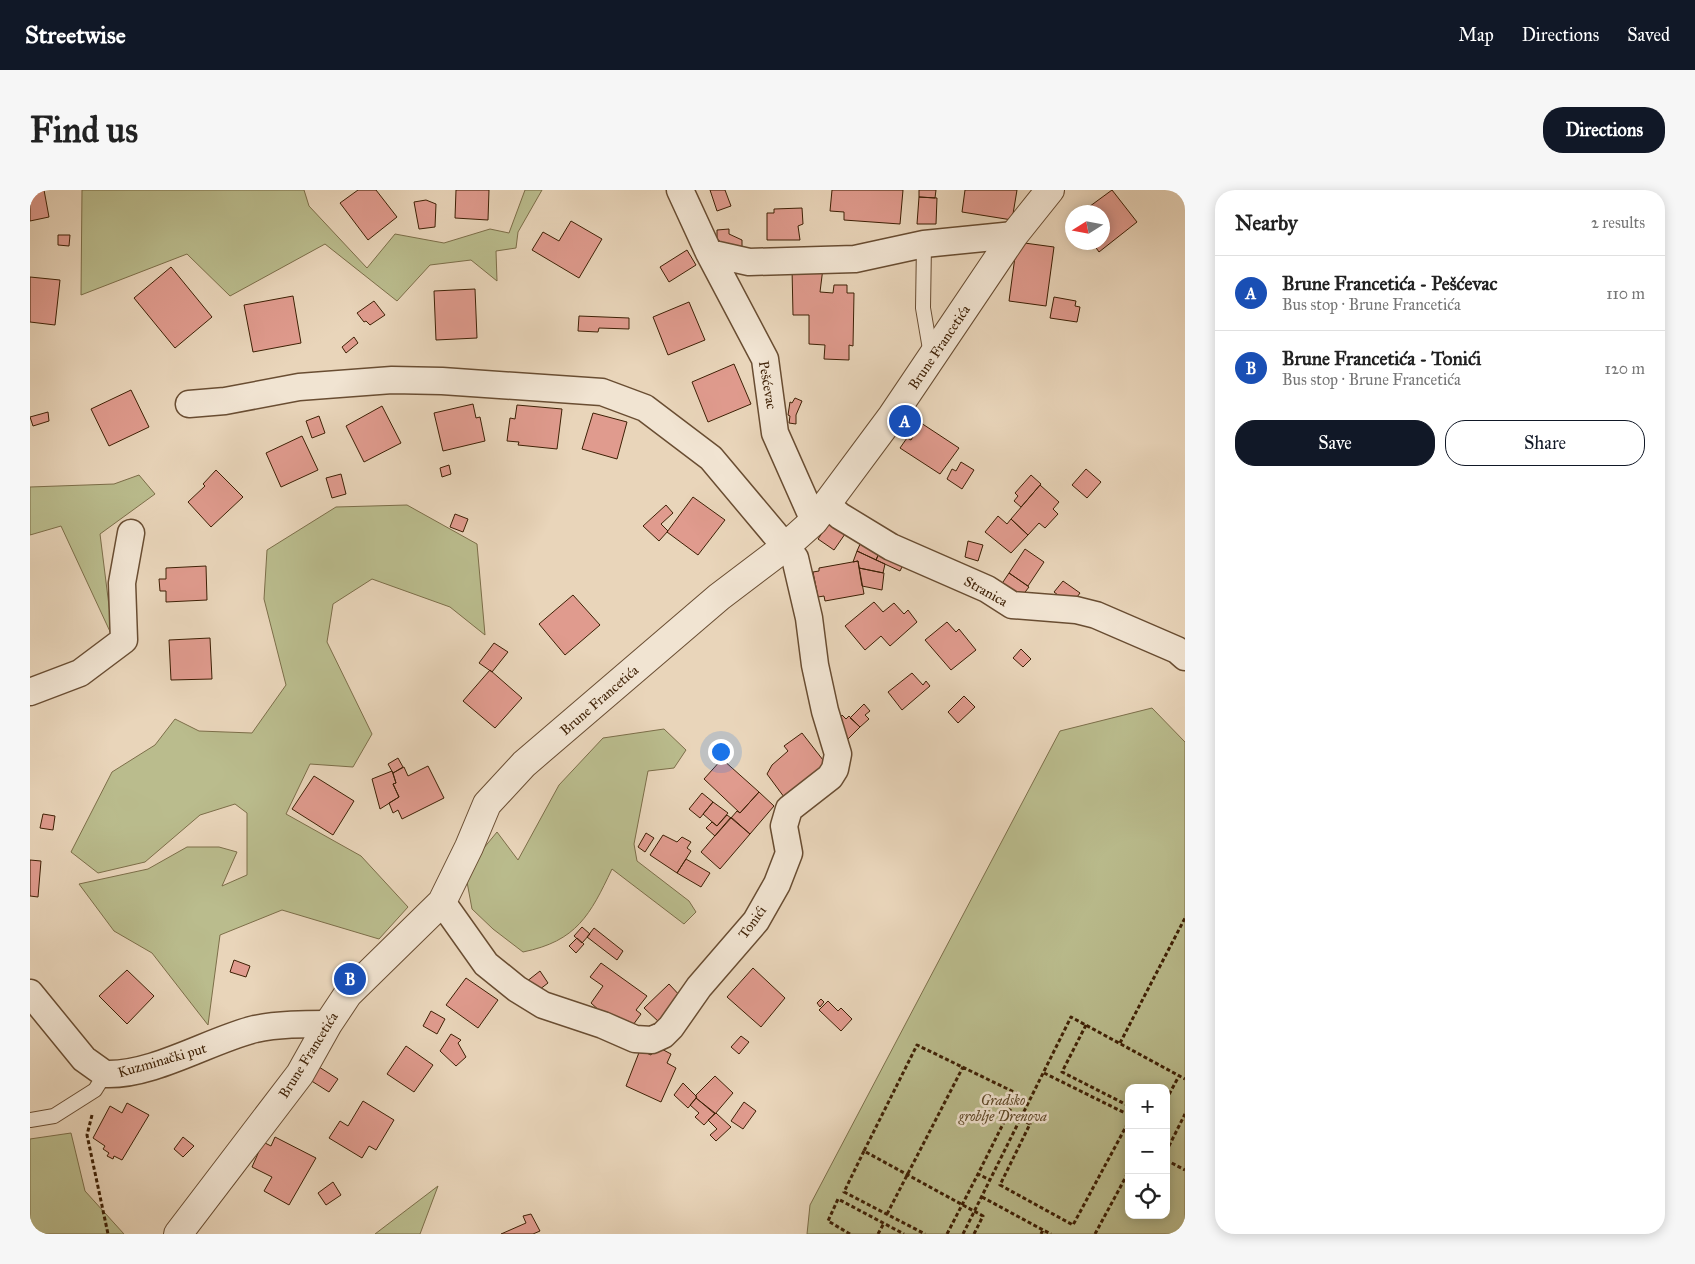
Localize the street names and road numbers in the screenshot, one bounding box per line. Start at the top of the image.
street label: Brune Francetića [905,302,974,393]
street label: Pešćevac [755,360,780,411]
street label: Stranica [961,573,1011,610]
street label: Brune Francetića [557,662,642,739]
street label: Tonići [735,902,770,942]
street label: Brune Francetića [275,1009,342,1101]
street label: Kuzminački put [116,1040,208,1081]

